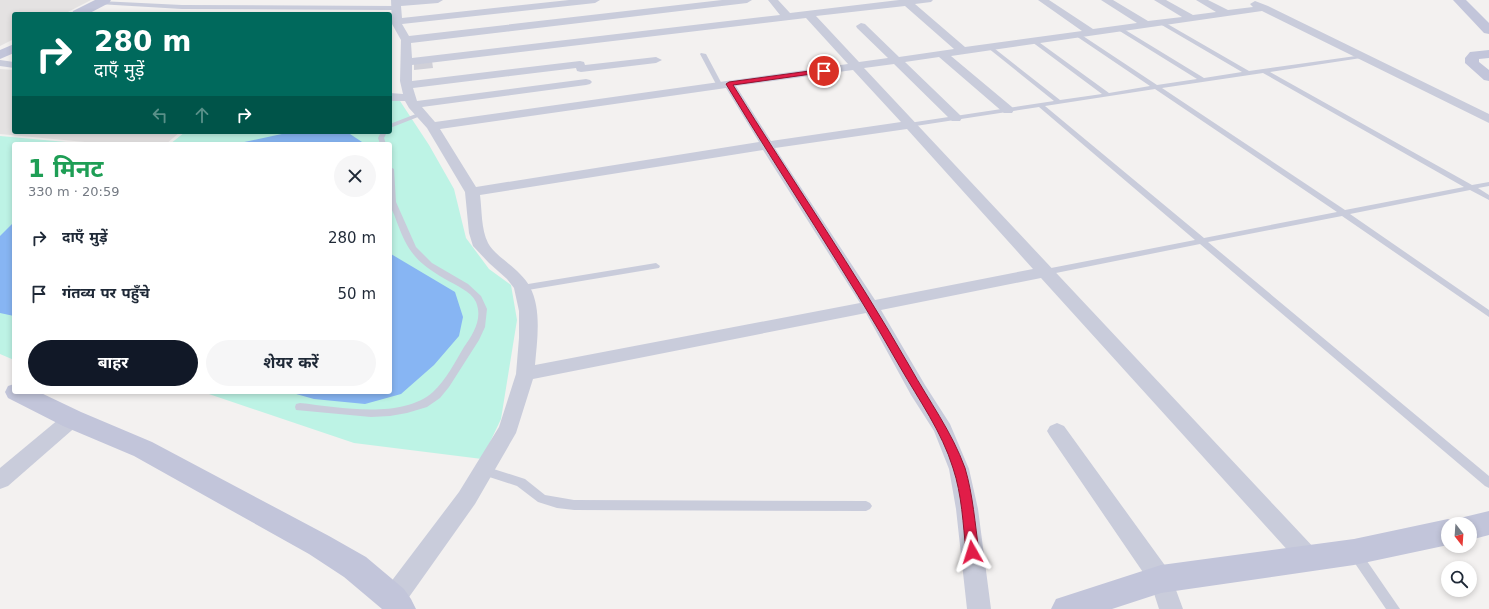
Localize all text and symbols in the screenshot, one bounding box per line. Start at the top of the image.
text: 280 m [94,25,191,58]
icon: right [28,28,80,80]
pin [807,54,841,88]
text: दाएँ मुड़ें [94,59,144,80]
icon: arrive [813,60,835,82]
icon: left [149,104,171,126]
icon: ahead [191,104,213,126]
icon: right [233,104,255,126]
text: 1 मिनट [28,155,103,183]
button: close [334,155,376,197]
text: 330 m · 20:59 [28,184,119,199]
icon: right [28,227,50,249]
text: दाएँ मुड़ें [62,228,108,246]
text: 280 m [328,229,376,247]
icon: arrive [28,283,50,305]
text: गंतव्य पर पहुँचे [62,284,150,302]
text: 50 m [338,285,376,303]
button: बाहर [28,340,198,386]
button: शेयर करें [206,340,376,386]
north arrow [1441,517,1477,553]
map controls [1441,517,1477,597]
position arrow [951,531,993,573]
button: search [1441,561,1477,597]

